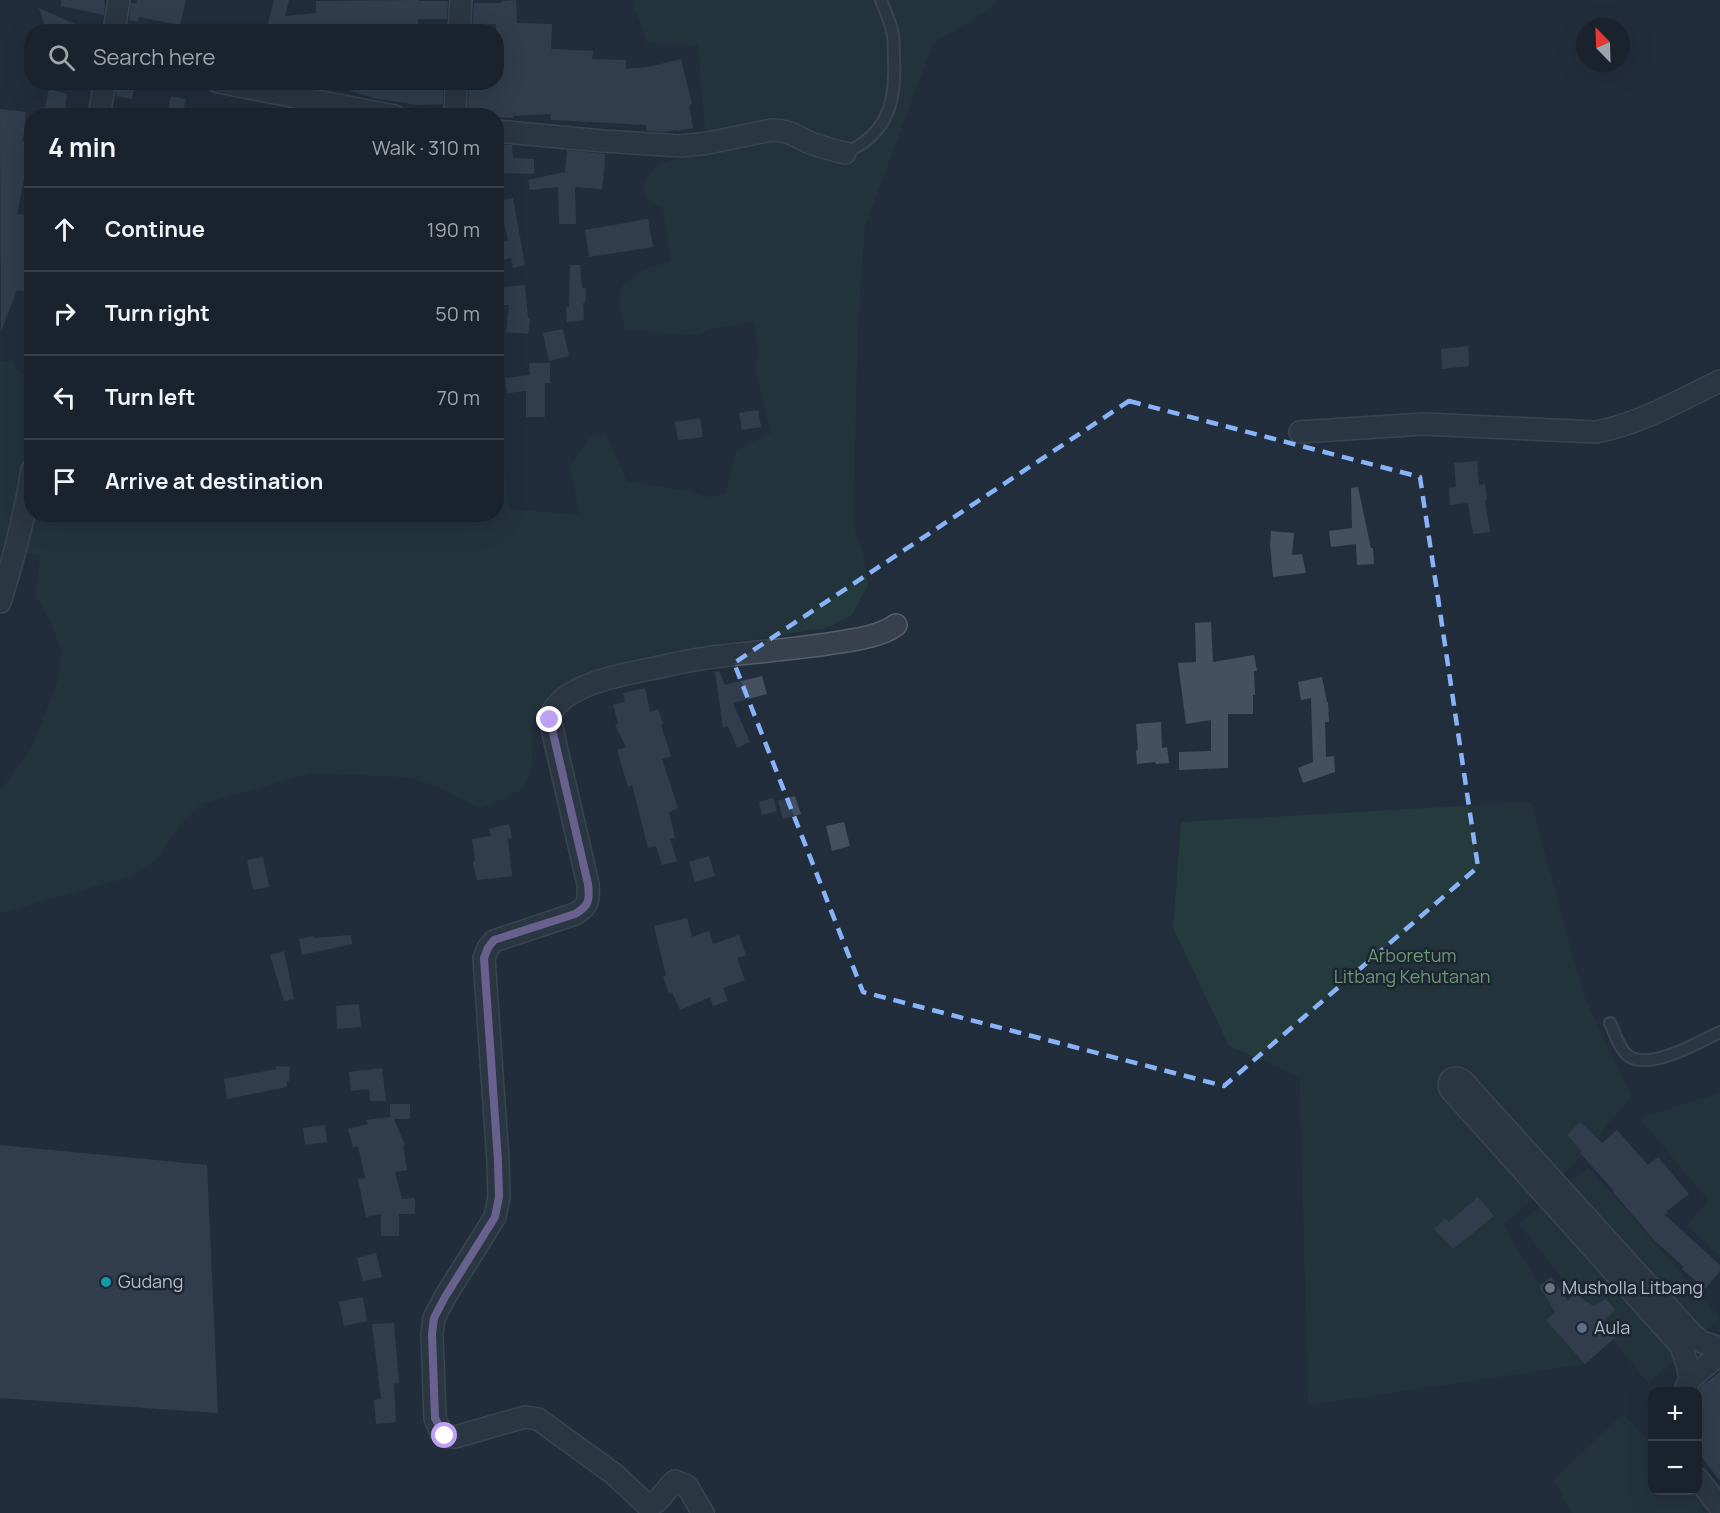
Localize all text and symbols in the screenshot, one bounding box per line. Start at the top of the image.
north arrow [1576,18,1630,72]
search box [24,24,504,90]
icon: search [45,41,78,74]
text: Search here [93,42,215,72]
text: 4 min [48,129,116,165]
text: Walk · 310 m [372,134,480,161]
icon: ahead [48,213,81,246]
text: Continue [105,214,205,244]
text: 190 m [427,216,480,243]
icon: right [48,297,81,330]
text: Turn right [105,298,210,328]
text: 50 m [435,300,480,327]
icon: left [48,381,81,414]
text: Turn left [105,382,195,412]
text: 70 m [437,384,480,411]
icon: arrive [48,465,81,498]
text: Arrive at destination [105,466,323,496]
route end [536,706,562,732]
park label: Arboretum Litbang Kehutanan [1334,943,1490,988]
place label: Gudang [118,1269,183,1293]
marker: Gudang [99,1275,113,1289]
place label: Musholla Litbang [1562,1275,1703,1299]
marker: Musholla Litbang [1543,1281,1557,1295]
place label: Aula [1594,1315,1630,1339]
marker: Aula [1575,1321,1589,1335]
map controls [1648,1387,1702,1495]
button: + [1648,1387,1702,1441]
route start [431,1422,457,1448]
button: − [1648,1441,1702,1495]

